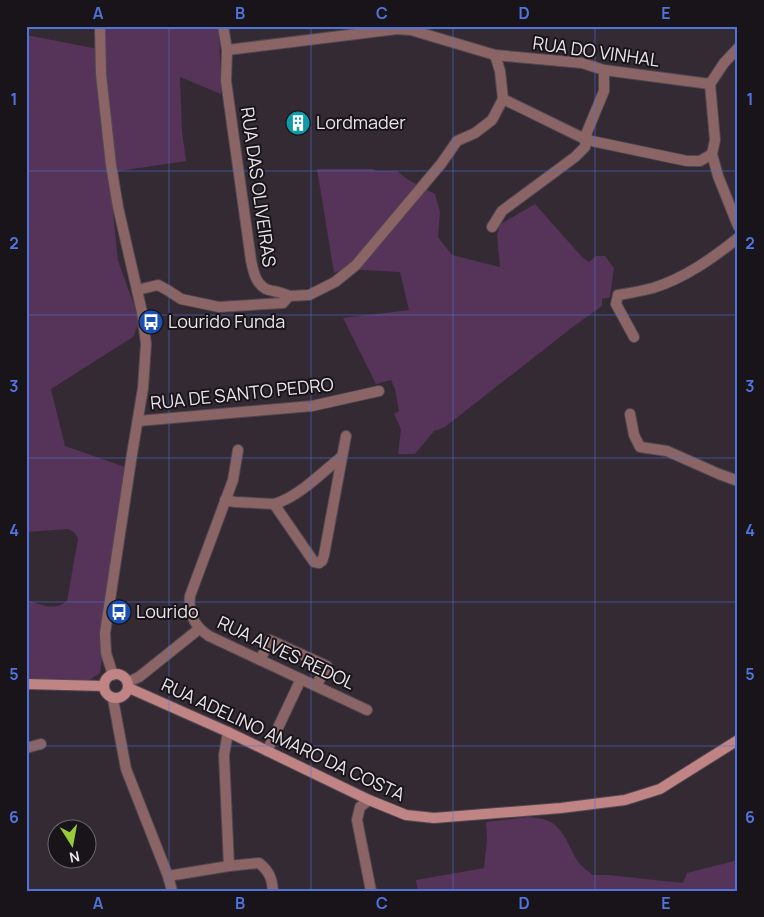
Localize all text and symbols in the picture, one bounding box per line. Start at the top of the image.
text: A [93,2,104,24]
text: B [235,2,245,24]
text: C [376,2,388,24]
text: D [518,2,530,24]
text: E [661,2,671,24]
street label: RUA DO VINHAL [531,30,661,72]
text: 1 [10,88,18,110]
text: 1 [746,88,754,110]
street label: RUA DAS OLIVEIRAS [236,105,282,268]
building icon: Lordmader [285,110,311,136]
place label: Lordmader [316,110,406,134]
text: 2 [9,232,19,254]
text: 2 [745,232,755,254]
bus stop icon: Lourido Funda [138,309,164,335]
place label: Lourido Funda [168,309,285,333]
street label: RUA DE SANTO PEDRO [149,371,335,415]
text: 3 [9,375,19,397]
text: 3 [745,375,755,397]
text: 4 [9,519,19,541]
text: 4 [745,519,755,541]
bus stop icon: Lourido [106,599,132,625]
place label: Lourido [136,599,199,623]
street label: RUA ALVES REDOL [214,610,359,694]
text: 5 [9,663,19,685]
text: 5 [745,663,755,685]
street label: RUA ADELINO AMARO DA COSTA [158,672,410,806]
text: 6 [9,806,19,828]
text: 6 [745,806,755,828]
north arrow [48,820,98,870]
text: N [68,847,81,868]
text: A [93,892,104,914]
text: B [235,892,245,914]
text: C [376,892,388,914]
text: D [518,892,530,914]
text: E [661,892,671,914]

